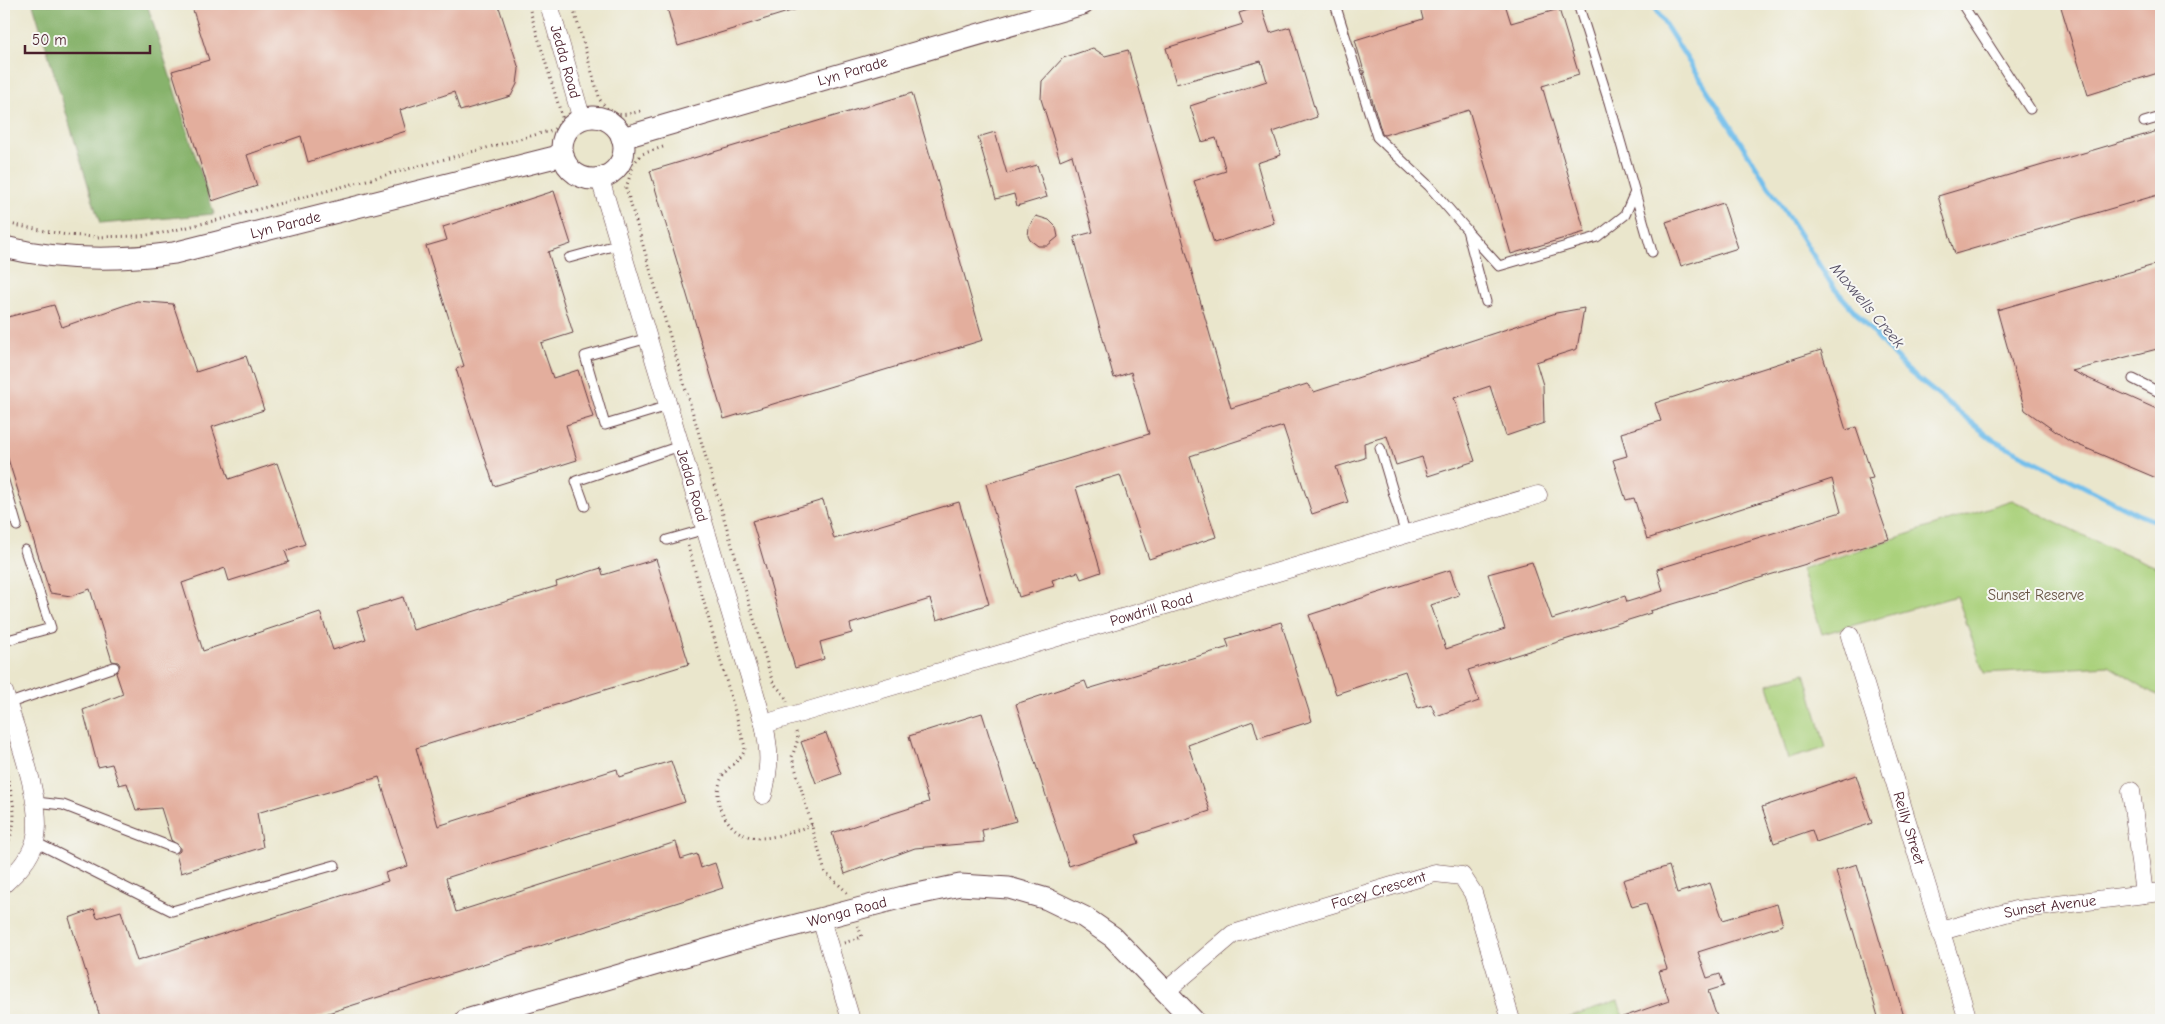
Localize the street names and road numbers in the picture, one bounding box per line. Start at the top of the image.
street label: Jedda Road [546,23,584,100]
street label: Lyn Parade [815,52,890,90]
street label: Lyn Parade [248,207,323,242]
street label: Jedda Road [673,447,712,524]
street label: Powdrill Road [1108,589,1195,630]
street label: Reilly Street [1889,789,1929,868]
street label: Facey Crescent [1329,867,1429,913]
street label: Sunset Avenue [2002,891,2098,922]
street label: Wonga Road [805,893,889,931]

